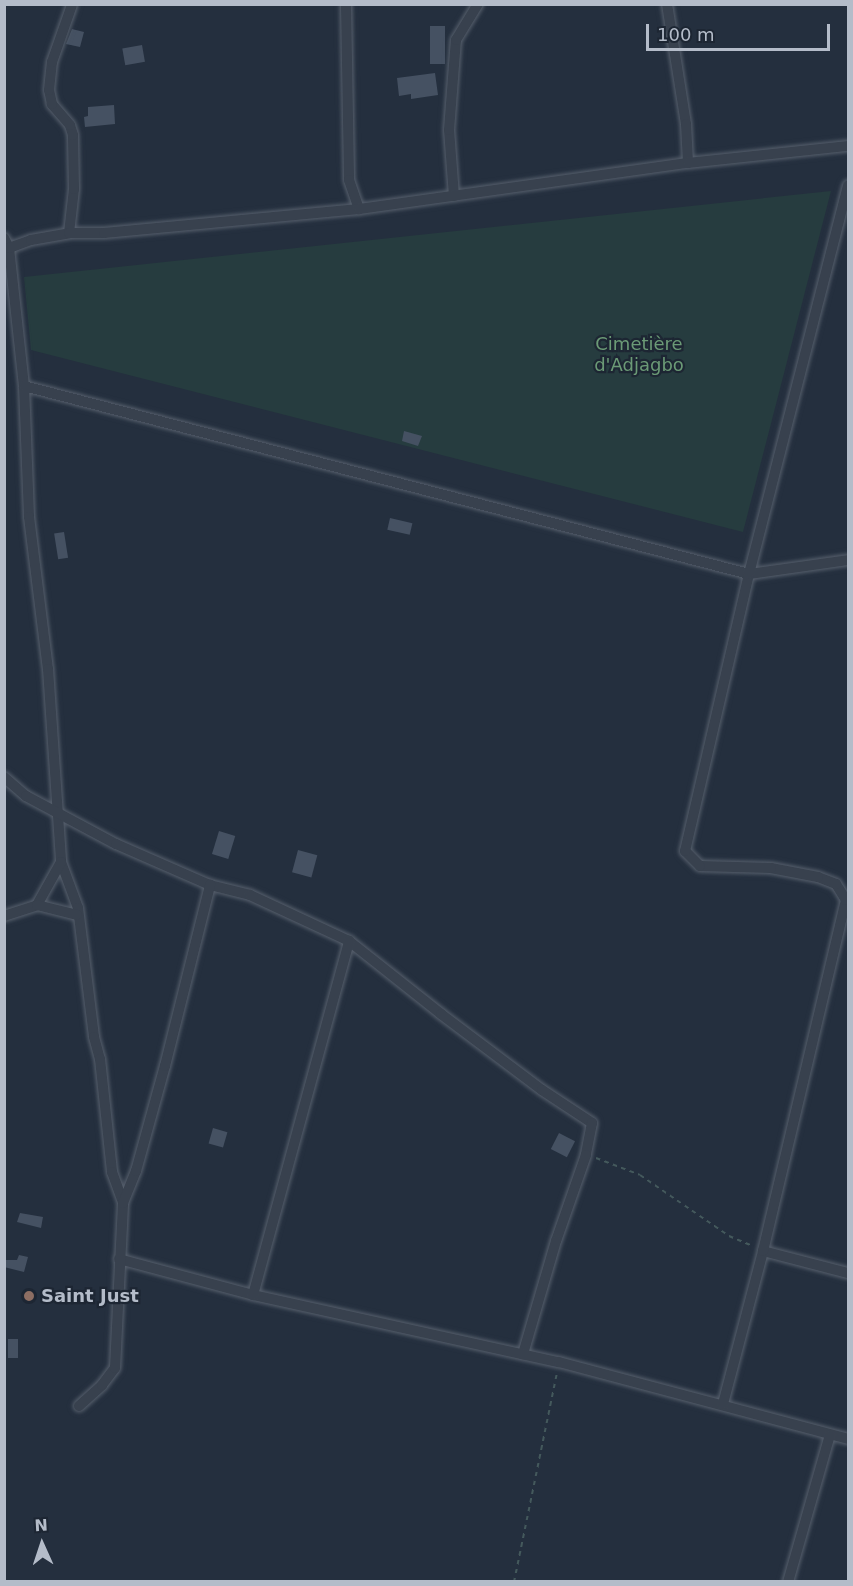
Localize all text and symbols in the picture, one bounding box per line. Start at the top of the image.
scale bar [649,12,834,50]
text: 100 m [657,24,715,45]
park label: Cimetière d'Adjagbo [594,334,684,376]
place label: Saint Just [41,1285,139,1307]
marker: Saint Just [22,1289,36,1303]
north arrow [12,1514,72,1574]
text: N [34,1516,48,1535]

